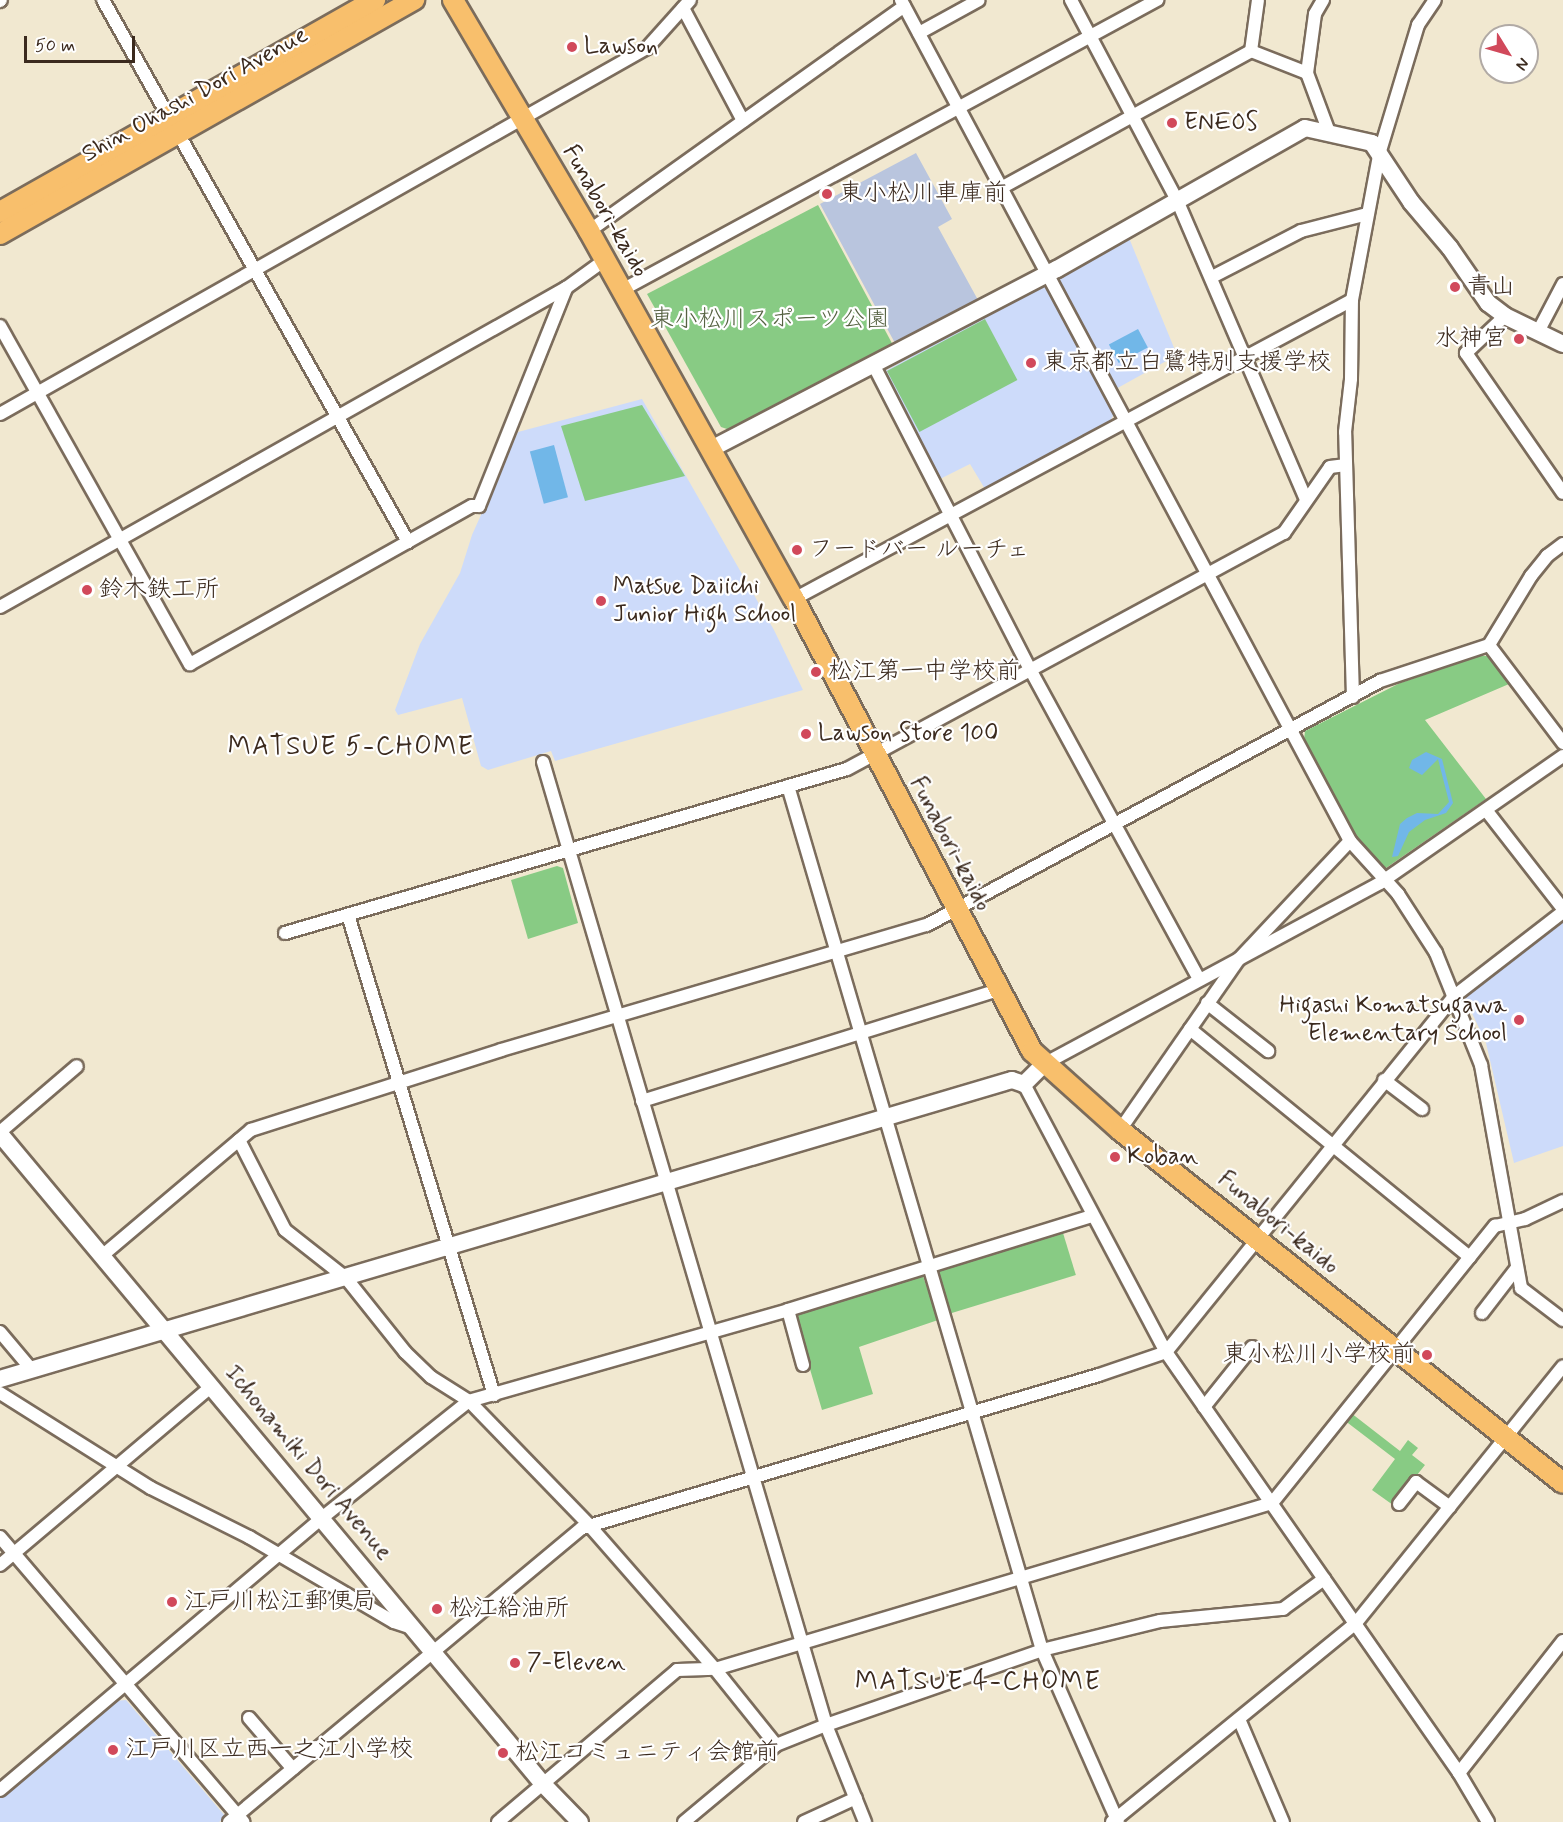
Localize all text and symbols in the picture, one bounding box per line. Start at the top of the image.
street label: Shin Ohashi Dori Avenue [78,21,312,169]
scale bar [27,24,138,62]
north arrow [1479,24,1539,84]
place label: Lawson [584,33,658,61]
text: 50 m [35,34,75,58]
marker: Lawson [565,40,579,54]
text: N [1511,53,1534,75]
place label: ENEOS [1184,109,1258,137]
marker: ENEOS [1165,116,1179,130]
street label: Funabori-kaido [556,140,654,282]
place label: 東小松川車庫前 [839,180,1007,208]
marker: 東小松川車庫前 [820,187,834,201]
place label: 青山 [1467,273,1515,301]
marker: 青山 [1448,280,1462,294]
park label: 東小松川スポーツ公園 [650,306,890,334]
place label: 水神宮 [1435,325,1507,353]
marker: 水神宮 [1512,332,1526,346]
place label: 東京都立白鷺特別支援学校 [1043,349,1331,377]
marker: 東京都立白鷺特別支援学校 [1024,356,1038,370]
place label: フードバー ルーチェ [809,536,1032,564]
marker: フードバー ルーチェ [790,543,804,557]
place label: Matsue Daiichi Junior High School [613,573,796,629]
place label: 鈴木鉄工所 [99,576,219,604]
marker: 鈴木鉄工所 [80,583,94,597]
marker: Matsue Daiichi Junior High School [594,594,608,608]
place label: 松江第一中学校前 [828,658,1020,686]
marker: 松江第一中学校前 [809,665,823,679]
place label: Lawson Store 100 [818,720,998,748]
marker: Lawson Store 100 [799,727,813,741]
district label: MATSUE 5-CHOME [227,732,475,764]
street label: Funabori-kaido [903,772,997,916]
place label: Higashi Komatsugawa Elementary School [1281,992,1507,1048]
marker: Higashi Komatsugawa Elementary School [1512,1013,1526,1027]
place label: Koban [1127,1143,1198,1171]
marker: Koban [1108,1150,1122,1164]
street label: Funabori-kaido [1211,1165,1345,1281]
place label: 東小松川小学校前 [1223,1341,1415,1369]
marker: 東小松川小学校前 [1420,1348,1434,1362]
street label: Ichonamiki Dori Avenue [218,1359,398,1567]
place label: 江戸川松江郵便局 [184,1588,376,1616]
marker: 江戸川松江郵便局 [165,1595,179,1609]
place label: 松江給油所 [449,1595,569,1623]
marker: 松江給油所 [430,1602,444,1616]
place label: 7-Eleven [527,1649,626,1677]
marker: 7-Eleven [508,1656,522,1670]
district label: MATSUE 4-CHOME [854,1667,1102,1699]
place label: 江戸川区立西一之江小学校 [125,1736,413,1764]
place label: 松江コミュニティ会館前 [515,1739,779,1767]
marker: 江戸川区立西一之江小学校 [106,1743,120,1757]
marker: 松江コミュニティ会館前 [496,1746,510,1760]

